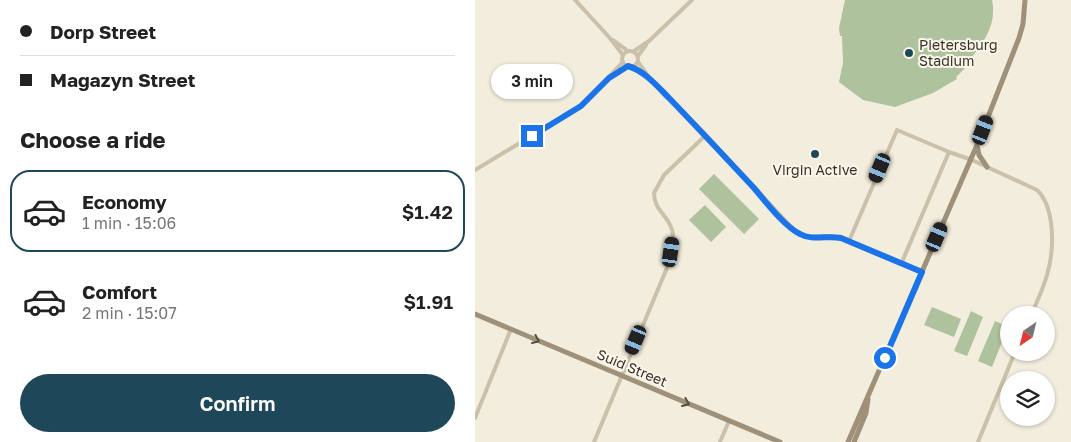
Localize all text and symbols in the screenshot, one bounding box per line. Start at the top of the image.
text: Dorp Street [50,20,156,43]
place label: Pietersburg Stadium [919,36,998,69]
marker: Pietersburg Stadium [903,47,915,59]
callout: 3 min [491,64,573,98]
text: Magazyn Street [50,68,195,91]
text: 3 min [511,71,553,91]
car [970,113,995,147]
route end [521,125,543,147]
text: Choose a ride [20,126,166,153]
marker: Virgin Active [809,148,821,160]
car [867,151,892,185]
place label: Virgin Active [773,161,857,178]
icon: car [22,189,67,234]
text: Economy [82,190,167,213]
text: $1.42 [402,200,453,223]
text: 1 min · 15:06 [82,213,176,233]
car [924,220,949,254]
car [661,236,680,268]
icon: car [22,279,67,324]
text: Comfort [82,280,157,303]
text: $1.91 [404,290,453,313]
text: 2 min · 15:07 [82,303,177,323]
north arrow [1000,306,1055,361]
map controls [1000,306,1055,426]
car [623,323,648,357]
one-way arrow [531,333,540,344]
street label: Suid Street [594,345,670,390]
route start [874,347,896,369]
button: layers [1000,371,1055,426]
button: Confirm [20,374,455,432]
one-way arrow [681,396,690,407]

